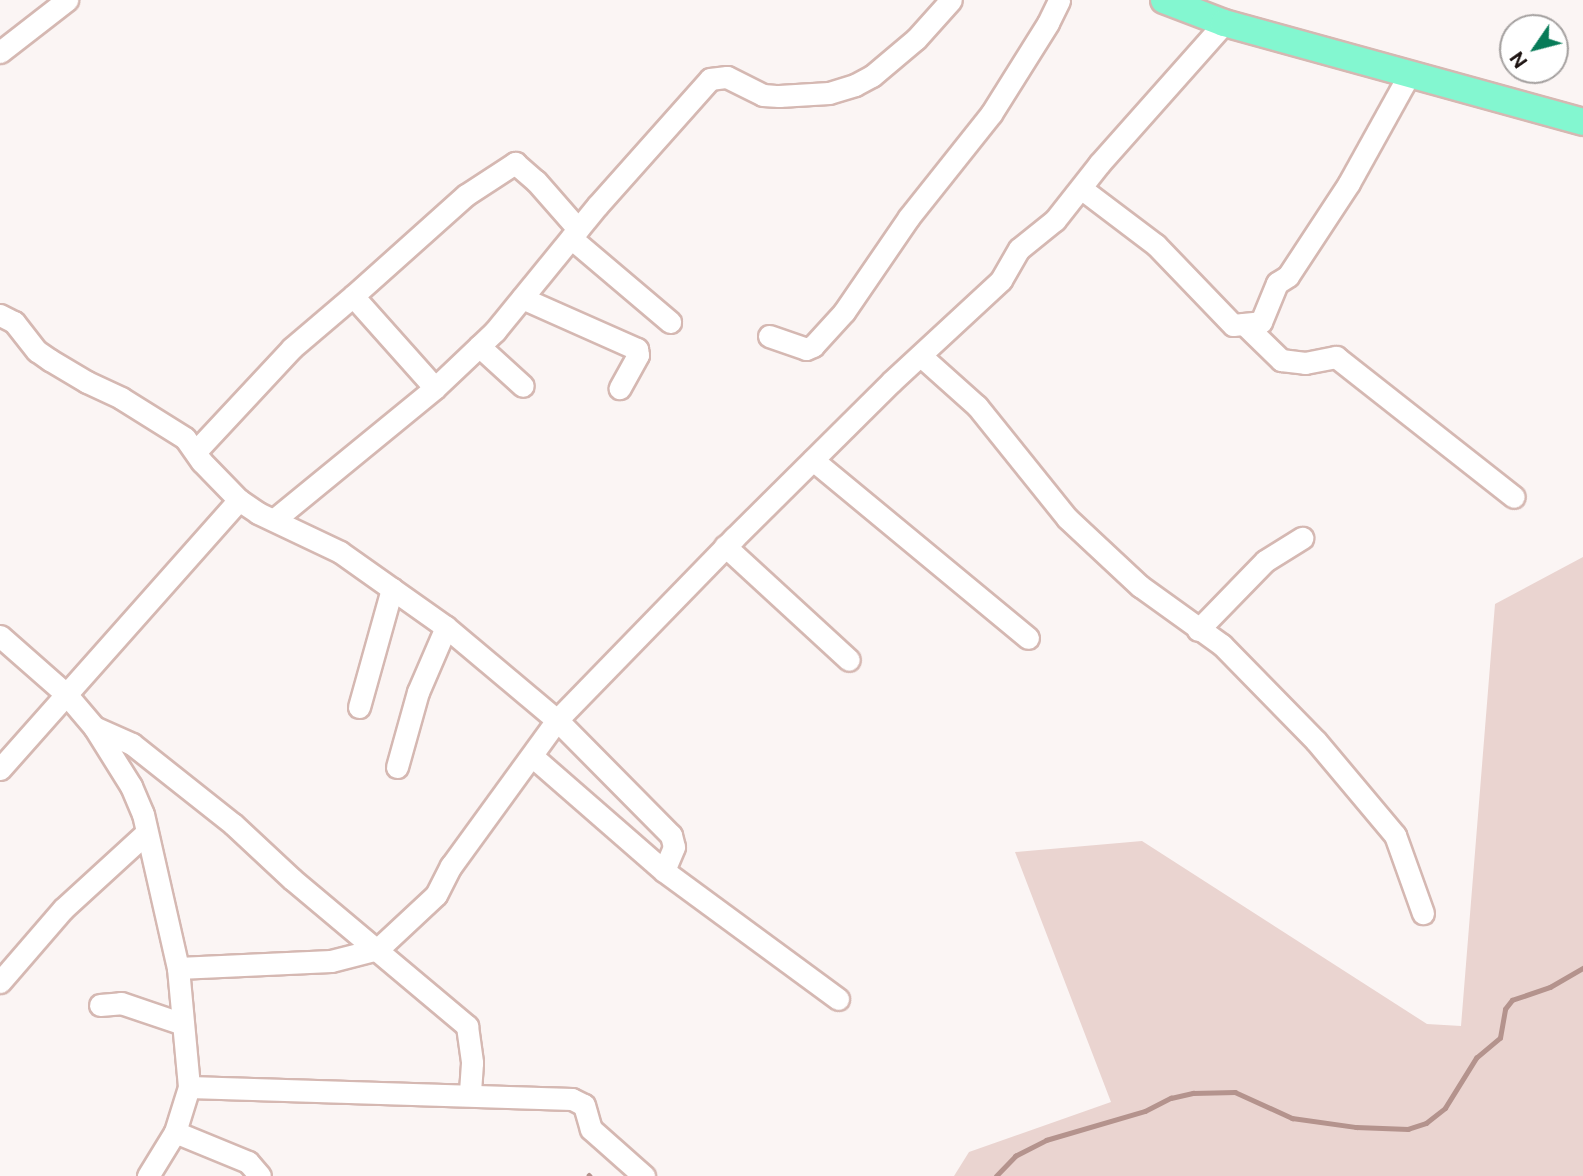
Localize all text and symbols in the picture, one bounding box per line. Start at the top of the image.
north arrow [1499,14,1569,84]
text: N [1505,48,1532,72]

